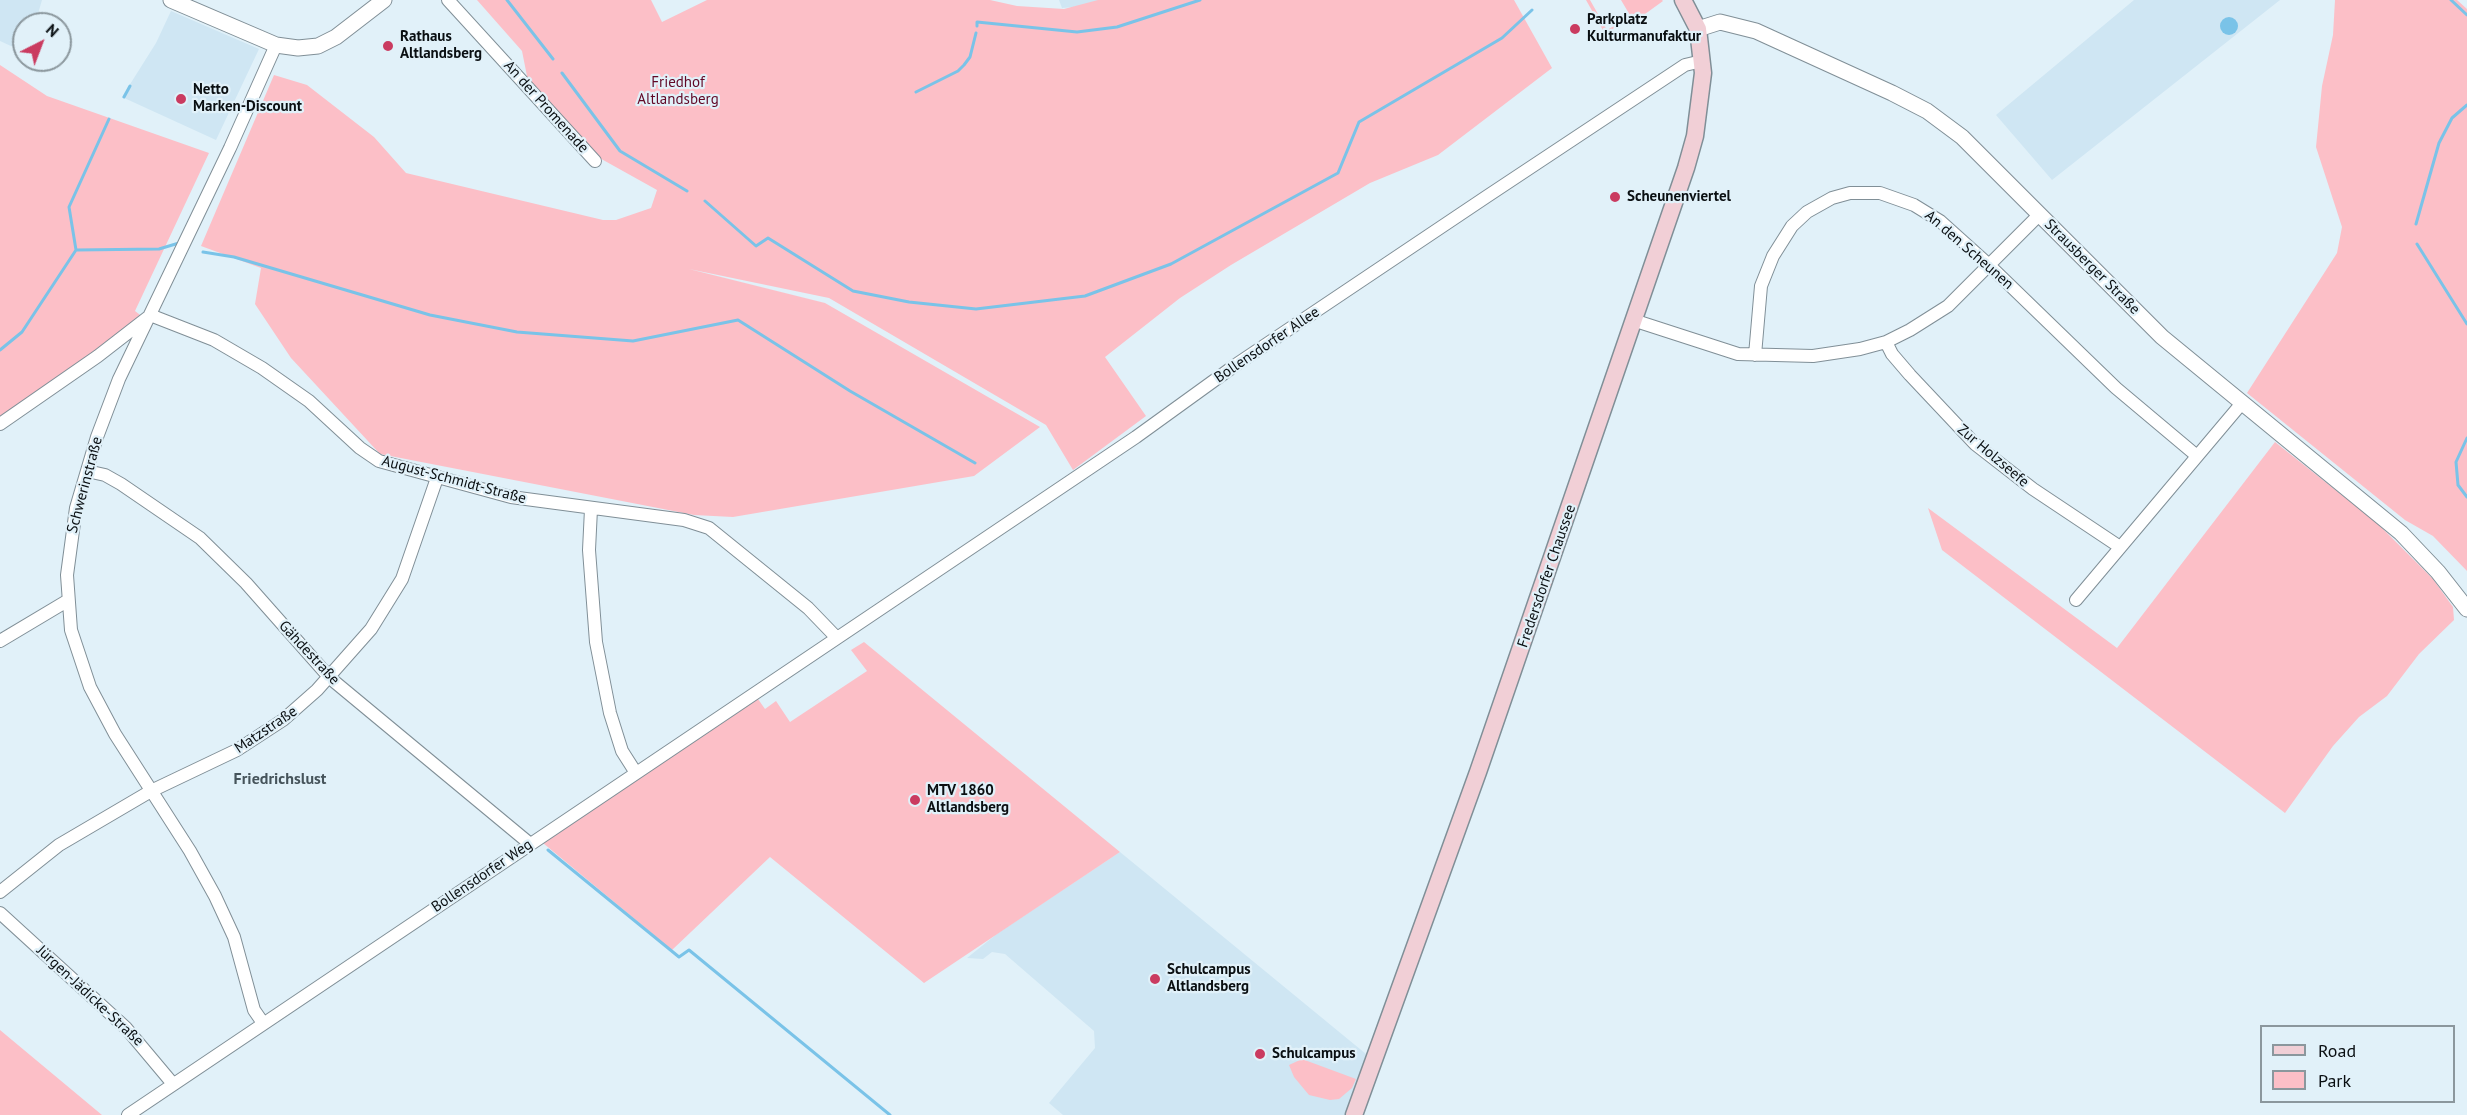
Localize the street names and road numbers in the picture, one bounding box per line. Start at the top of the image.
street label: An der Promenade [500,57,592,157]
street label: An den Scheunen [1921,207,2017,293]
street label: Strausberger Straße [2040,215,2144,319]
street label: Bollensdorfer Allee [1211,303,1323,387]
street label: Zur Holzseefe [1954,421,2032,491]
street label: Schwerinstraße [63,435,107,535]
street label: August-Schmidt-Straße [380,452,528,508]
street label: Fredersdorfer Chaussee [1514,502,1580,650]
street label: Gähdestraße [275,617,343,689]
street label: Matzstraße [231,703,301,757]
street label: Bollensdorfer Weg [428,836,536,916]
street label: Jürgen-Jädicke-Straße [33,942,147,1050]

